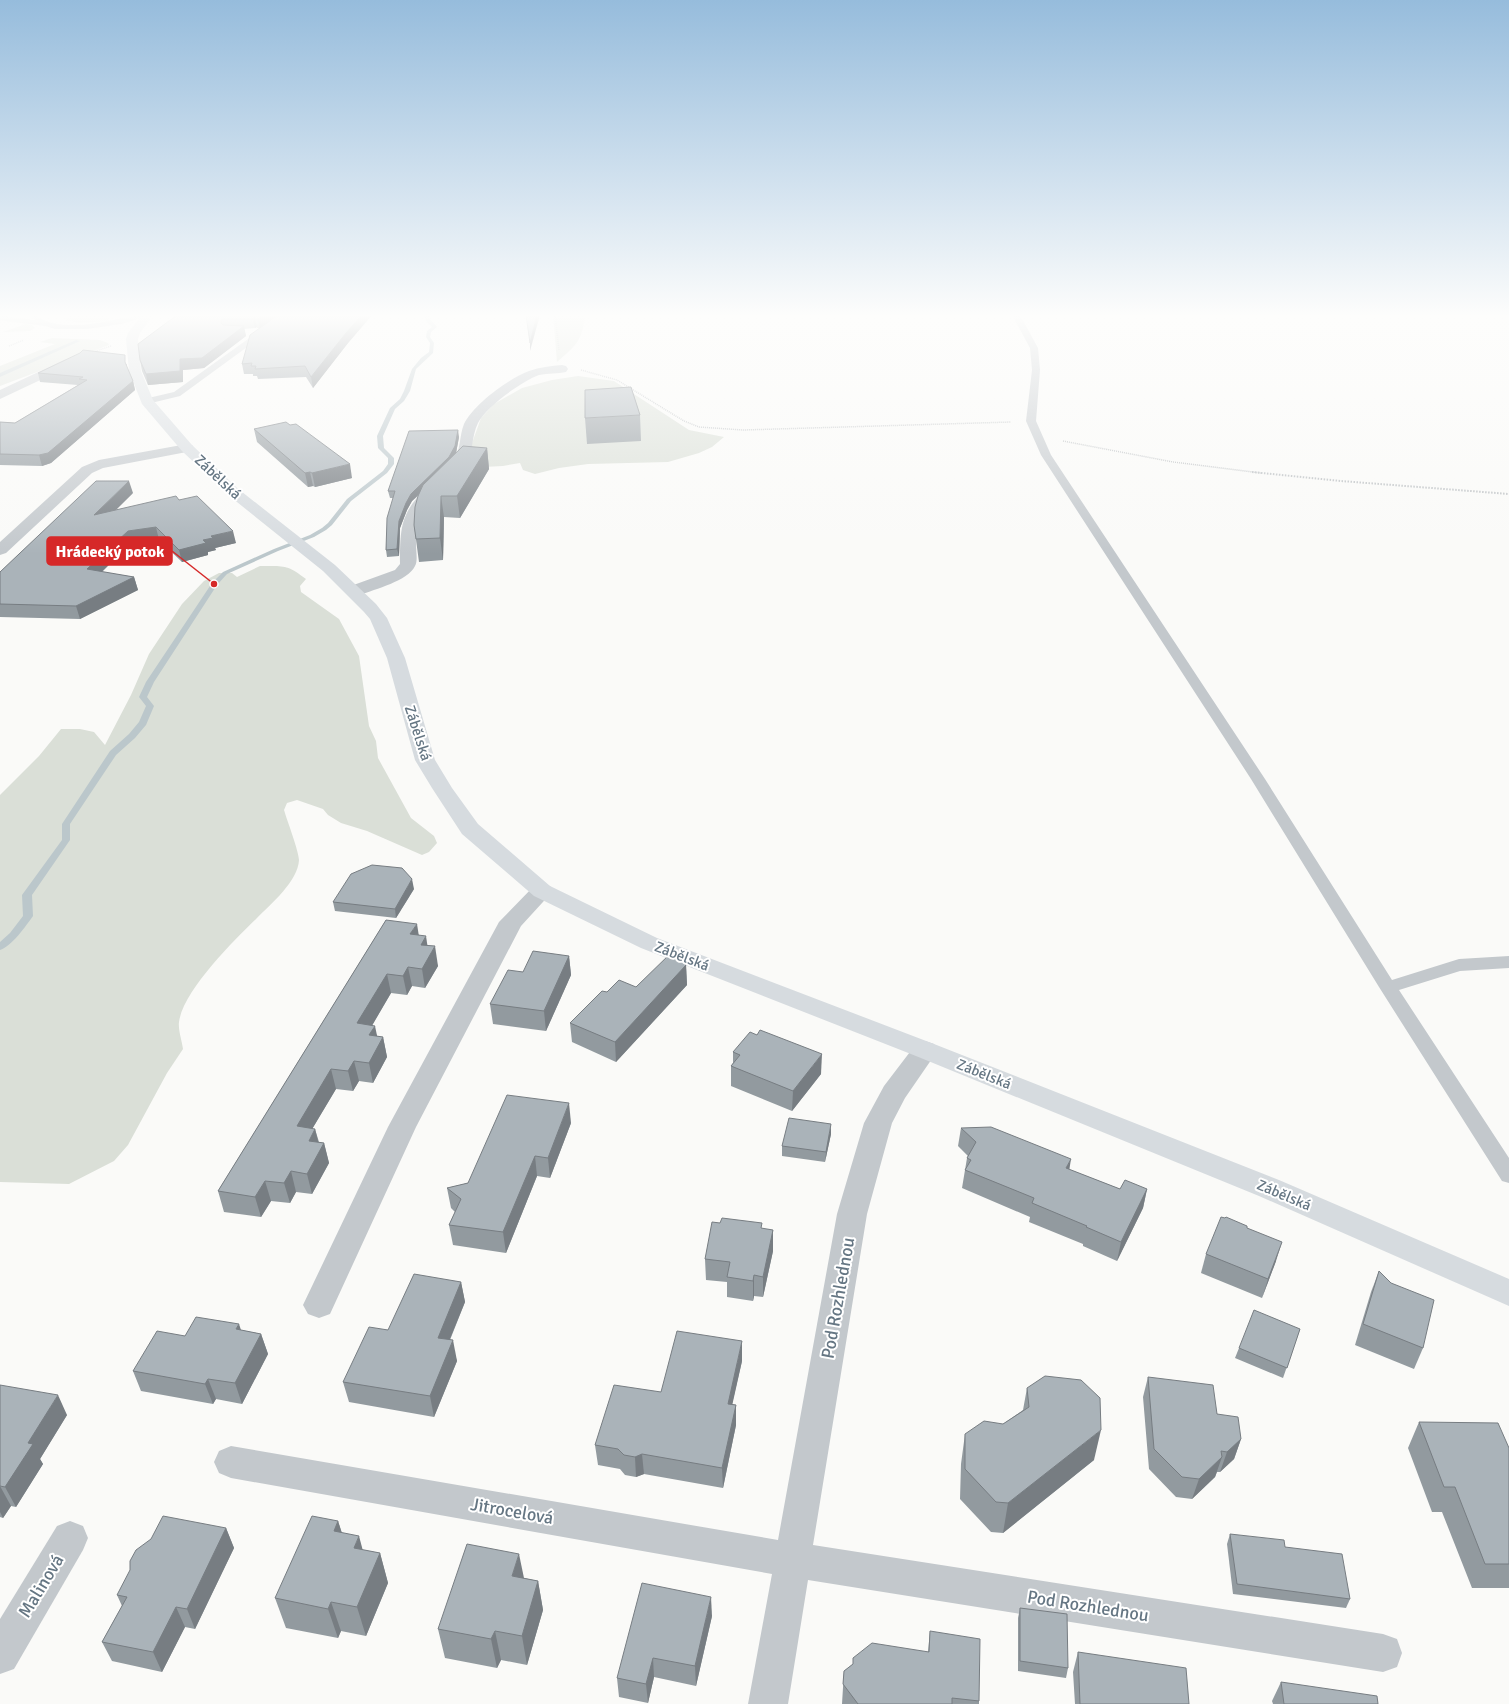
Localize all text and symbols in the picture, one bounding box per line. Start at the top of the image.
street label: Zábělská [191,451,245,503]
callout: Hrádecký potok [47,537,172,565]
text: Hrádecký potok [56,542,165,562]
street label: Zábělská [401,703,435,763]
street label: Zábělská [652,937,712,975]
street label: Zábělská [954,1055,1014,1093]
street label: Zábělská [1254,1176,1314,1214]
street label: Pod Rozhlednou [817,1236,859,1360]
street label: Jitrocelová [469,1493,555,1529]
street label: Malinová [14,1550,68,1622]
street label: Pod Rozhlednou [1026,1586,1150,1626]

